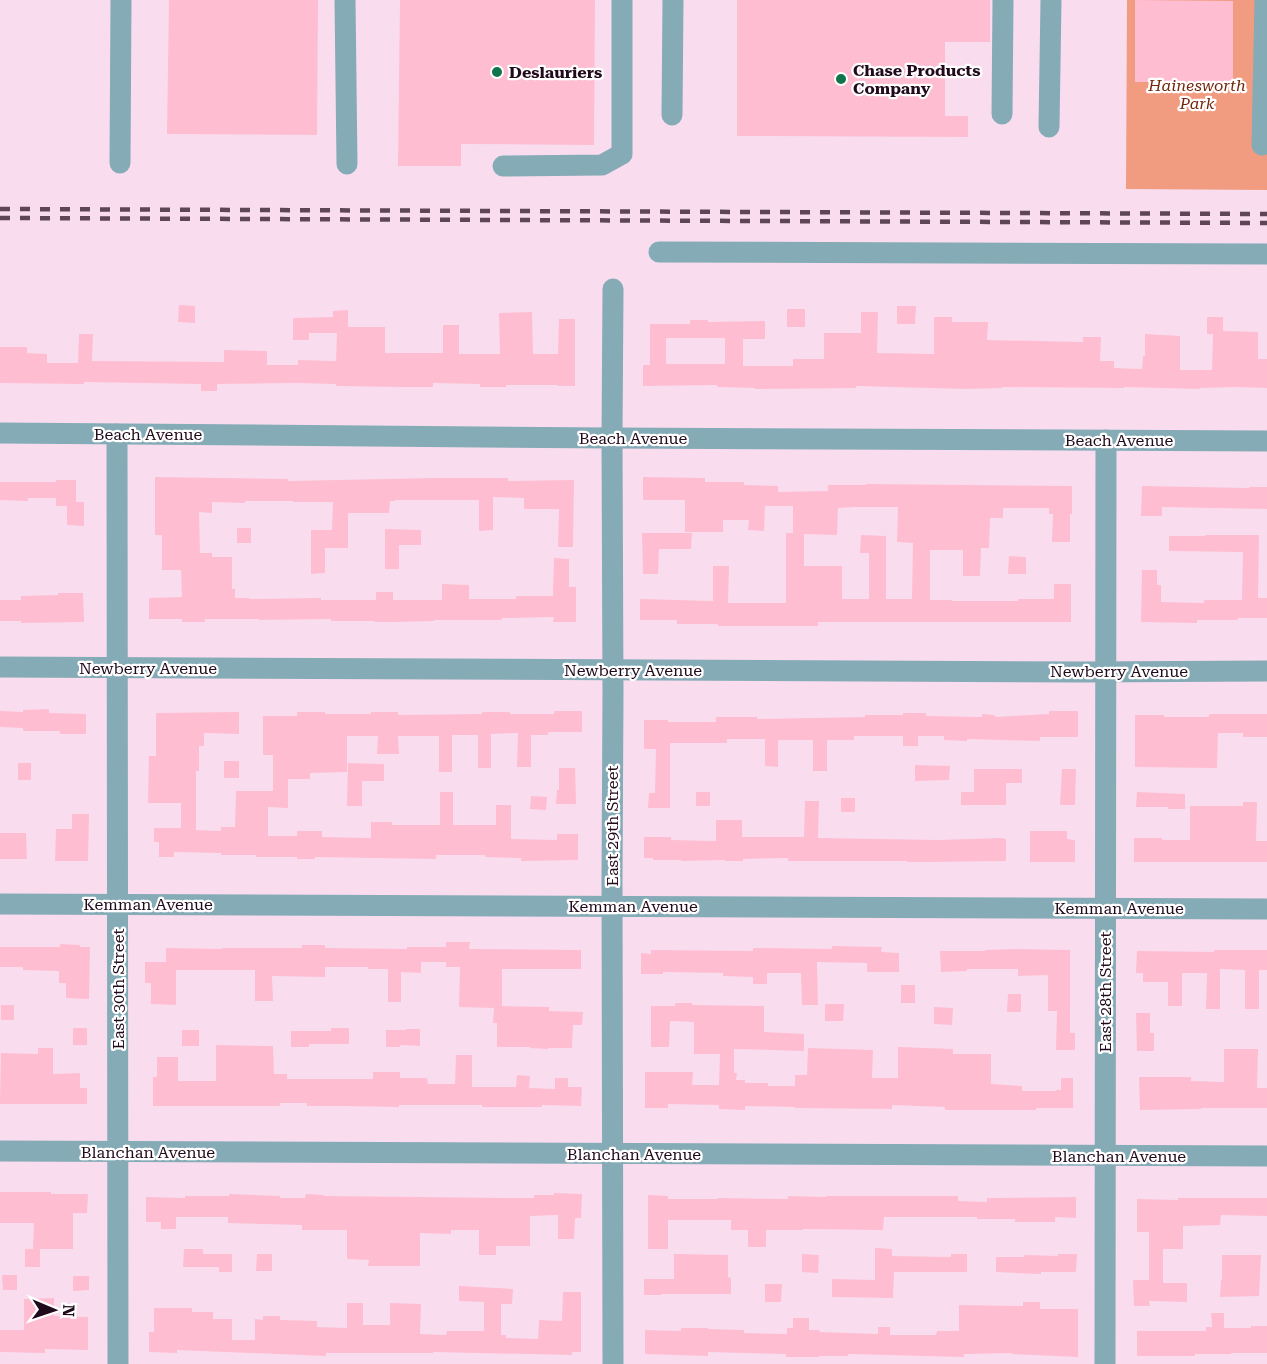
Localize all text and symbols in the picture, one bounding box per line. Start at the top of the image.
place label: Chase Products Company [853,61,980,98]
place label: Deslauriers [509,63,602,82]
marker: Deslauriers [490,65,504,79]
marker: Chase Products Company [834,72,848,86]
park label: Hainesworth Park [1147,76,1246,113]
street label: Beach Avenue [94,425,203,444]
street label: Beach Avenue [579,429,688,448]
street label: Beach Avenue [1065,431,1174,450]
street label: Newberry Avenue [79,659,217,678]
street label: Newberry Avenue [564,661,702,680]
street label: Newberry Avenue [1050,662,1188,681]
street label: East 29th Street [603,766,622,886]
street label: Kemman Avenue [83,895,213,914]
street label: Kemman Avenue [568,897,698,916]
street label: Kemman Avenue [1054,899,1184,918]
street label: East 30th Street [109,929,128,1049]
street label: East 28th Street [1096,932,1115,1052]
street label: Blanchan Avenue [81,1143,215,1162]
street label: Blanchan Avenue [567,1145,701,1164]
street label: Blanchan Avenue [1052,1147,1186,1166]
north arrow [24,1280,84,1340]
text: N [59,1304,78,1317]

